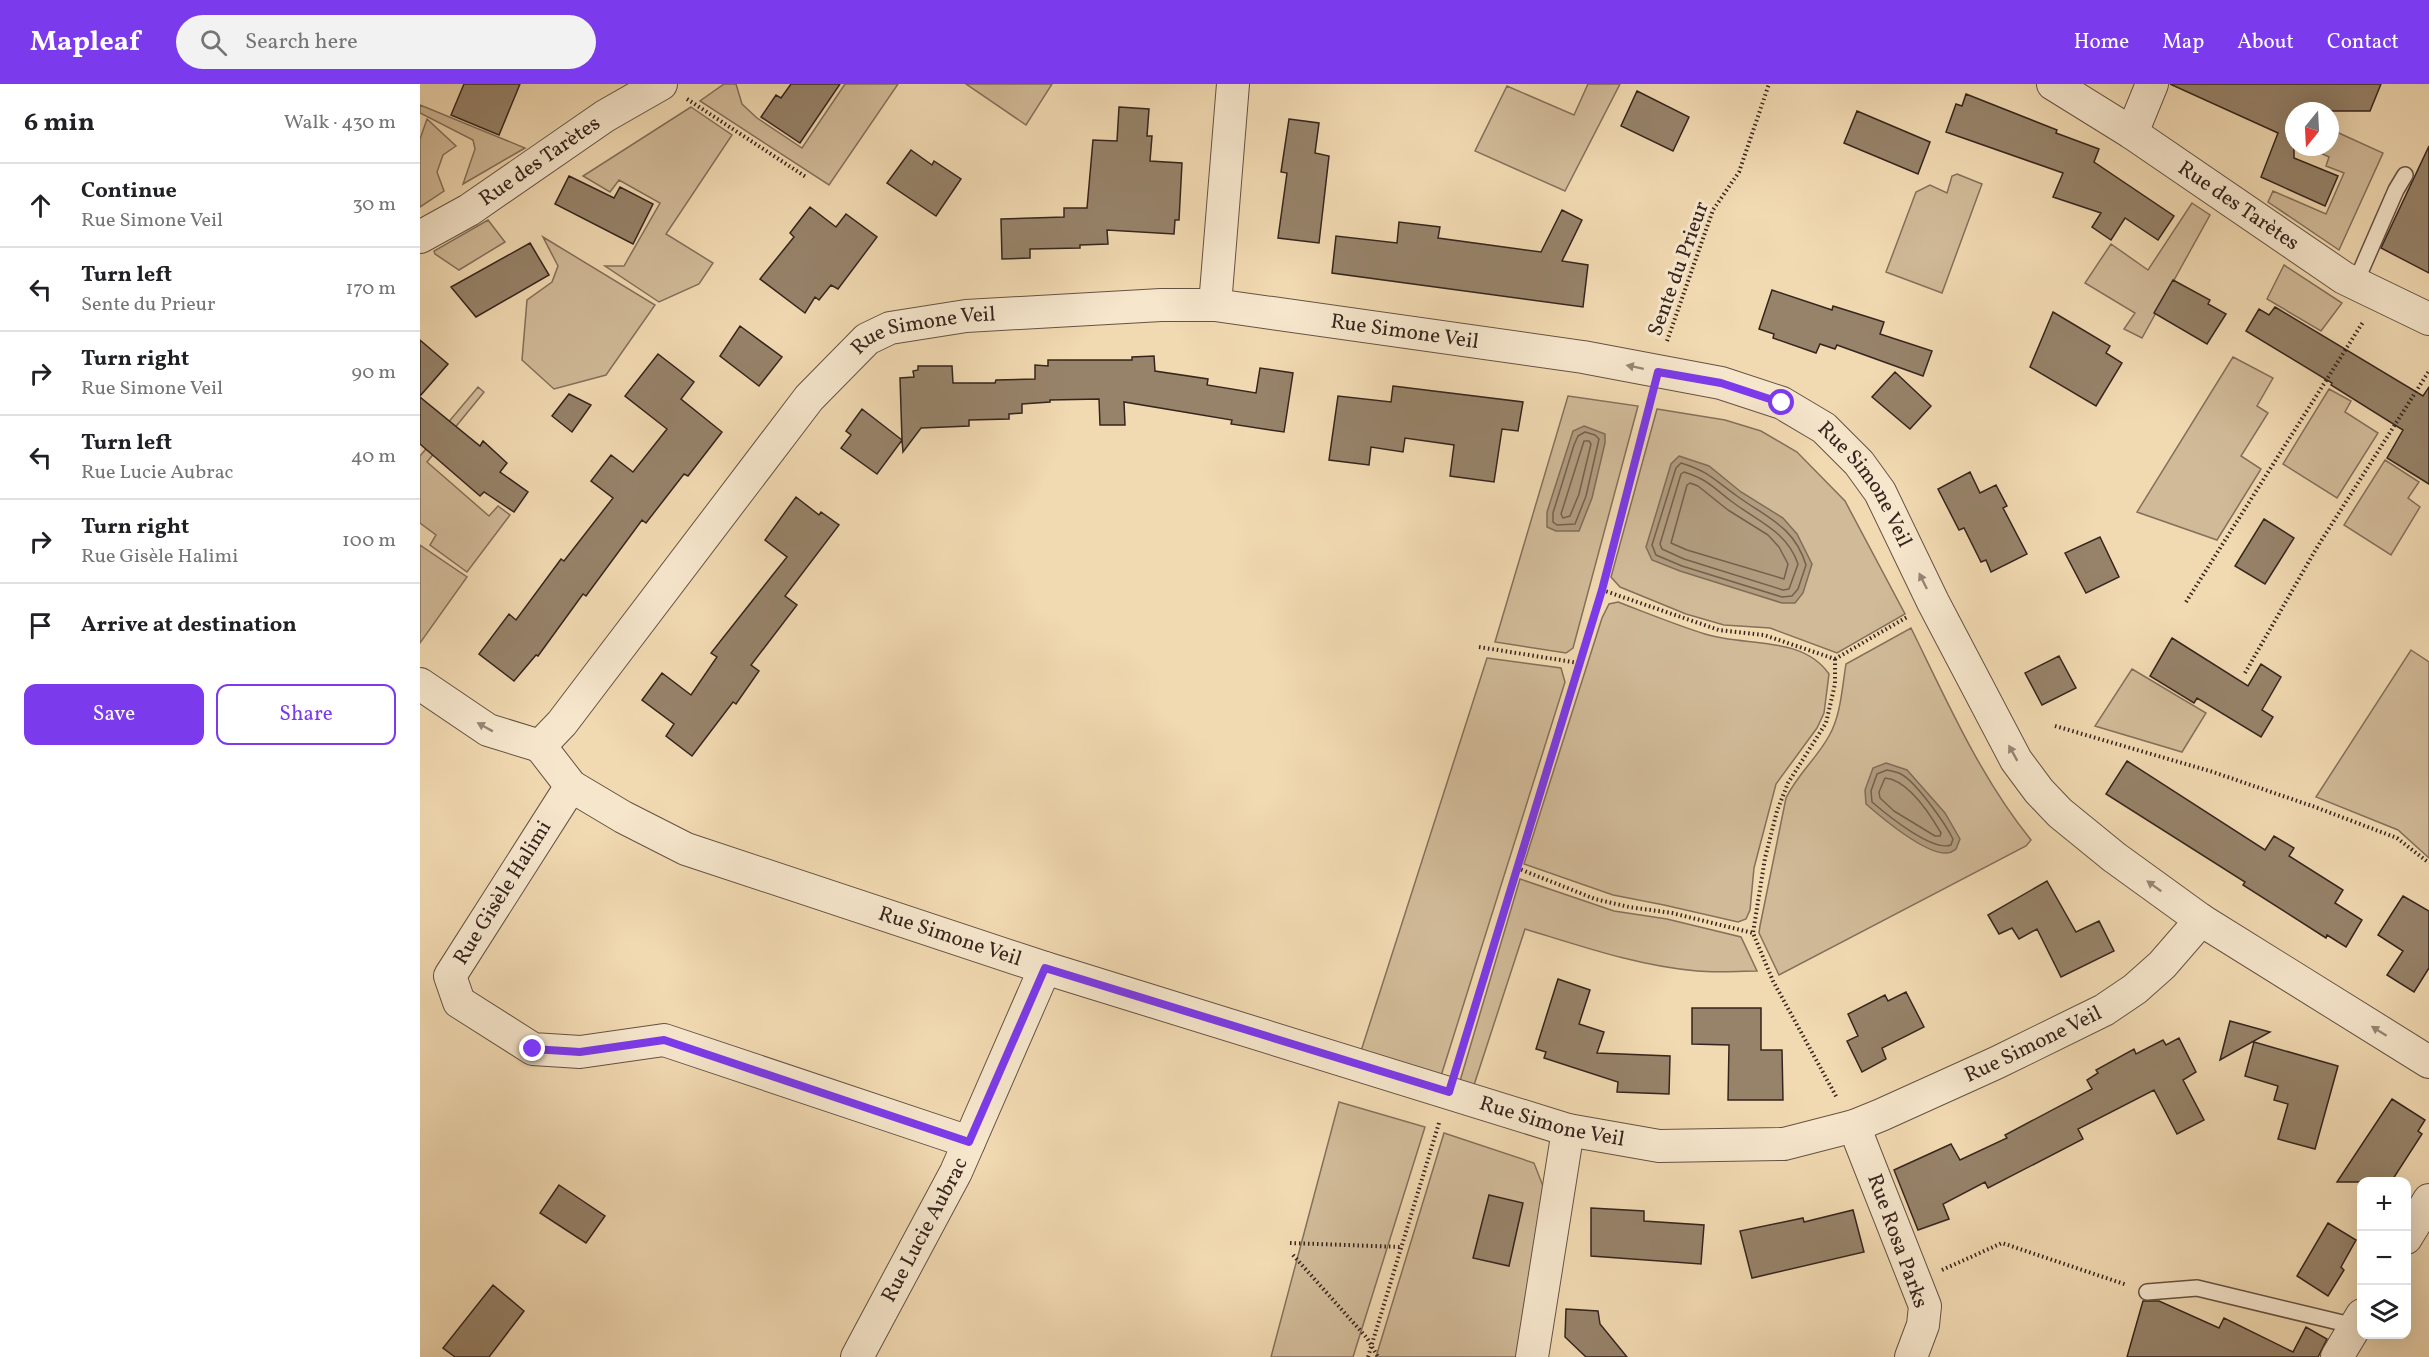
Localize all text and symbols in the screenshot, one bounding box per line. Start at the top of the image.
search box [176,15,596,69]
text: Mapleaf [30,23,140,62]
icon: search [197,26,230,59]
text: Search here [245,27,358,58]
text: Home [2074,28,2129,57]
text: Map [2162,28,2204,57]
text: About [2237,28,2294,57]
text: Contact [2327,28,2399,57]
north arrow [2285,102,2339,156]
text: 6 min [24,105,95,141]
text: Walk · 430 m [284,109,396,137]
street label: Rue des Tarètes [473,109,606,213]
street label: Rue des Tarètes [2172,154,2305,258]
text: Continue [81,176,177,207]
icon: ahead [24,189,57,222]
text: 30 m [352,191,396,219]
street label: Sente du Prieur [1641,198,1717,340]
text: Rue Simone Veil [81,207,223,235]
text: Turn left [81,260,172,291]
icon: left [24,273,57,306]
text: 170 m [346,275,396,303]
text: Sente du Prieur [81,291,215,319]
street label: Rue Simone Veil [844,300,996,362]
street label: Rue Simone Veil [1329,307,1480,357]
text: Turn right [81,344,189,375]
icon: right [24,357,57,390]
text: 90 m [352,359,396,387]
one-way arrow [1626,362,1645,372]
text: Rue Simone Veil [81,375,223,403]
route start [1768,389,1794,415]
street label: Rue Simone Veil [1811,415,1919,552]
text: Turn left [81,428,172,459]
icon: left [24,441,57,474]
text: 40 m [351,443,396,471]
text: Rue Lucie Aubrac [81,459,234,487]
text: Turn right [81,512,189,543]
icon: right [24,525,57,558]
text: 100 m [342,527,396,555]
text: Rue Gisèle Halimi [81,543,238,571]
one-way arrow [1918,572,1927,589]
icon: arrive [24,609,57,642]
text: Arrive at destination [81,610,297,641]
button: Save [24,684,204,745]
button: Share [216,684,396,745]
one-way arrow [476,722,493,732]
one-way arrow [2008,745,2018,762]
street label: Rue Gisèle Halimi [447,815,559,971]
one-way arrow [2146,880,2162,892]
street label: Rue Simone Veil [875,899,1025,974]
street label: Rue Simone Veil [1960,999,2107,1090]
one-way arrow [2371,1025,2387,1036]
route end [519,1035,545,1061]
street label: Rue Simone Veil [1476,1089,1627,1154]
street label: Rue Lucie Aubrac [874,1153,975,1308]
street label: Rue Rosa Parks [1859,1170,1935,1312]
map controls [2357,1177,2411,1339]
button: + [2357,1177,2411,1231]
button: − [2357,1231,2411,1285]
button: layers [2357,1285,2411,1339]

